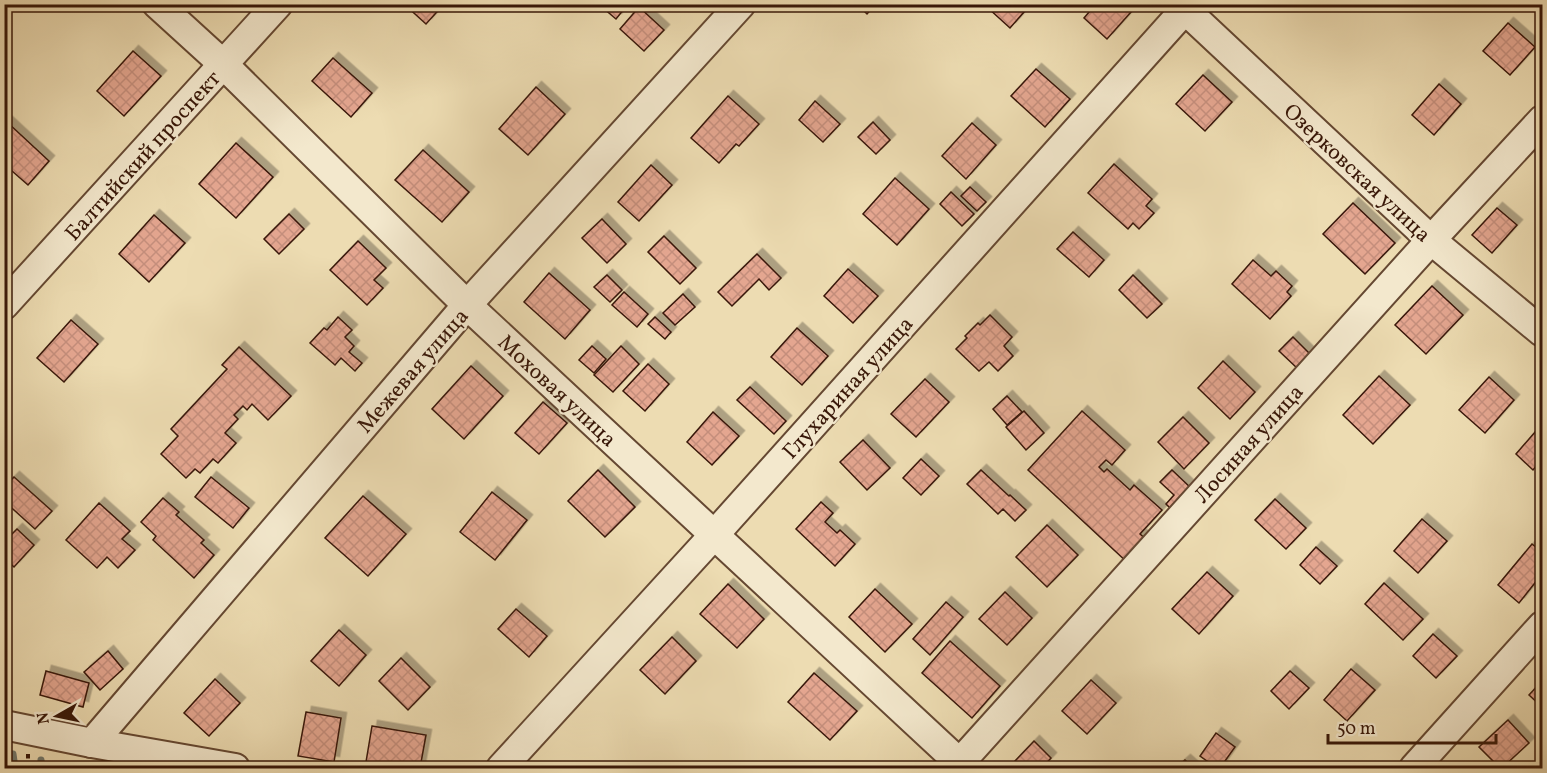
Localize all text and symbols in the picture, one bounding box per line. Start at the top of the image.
street label: Балтийский проспект [59,65,229,249]
street label: Озерковская улица [1276,97,1437,251]
street label: Межевая улица [351,302,477,441]
street label: Глухариная улица [776,310,922,467]
street label: Моховая улица [490,328,623,455]
street label: Лосиная улица [1188,378,1312,511]
north arrow [27,686,87,746]
scale bar [1328,707,1496,745]
text: N [32,710,56,725]
text: 50 m [1337,717,1376,742]

